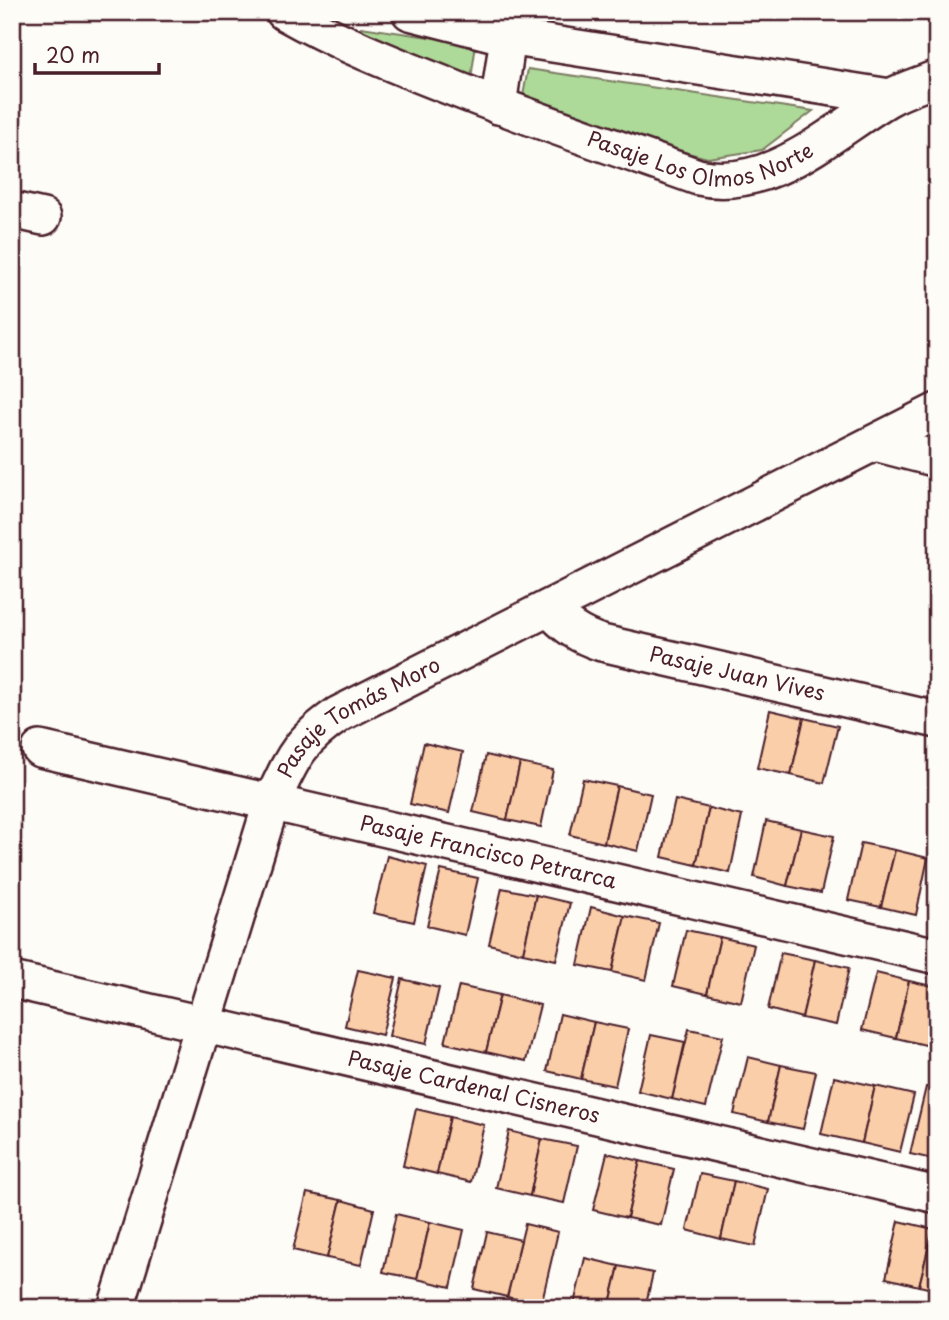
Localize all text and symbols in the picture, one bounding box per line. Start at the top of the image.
scale bar [35,32,159,76]
text: 20 m [46,38,100,70]
street label: Pasaje Los Olmos Norte [578,121,818,155]
text: Pasaje Los Olmos Norte [583,121,819,194]
street label: Pasaje Juan Vives [647,636,828,708]
street label: Pasaje Tomás Moro [268,647,445,783]
street label: Pasaje Francisco Petrarca [357,805,621,896]
street label: Pasaje Cardenal Cisneros [345,1041,603,1130]

